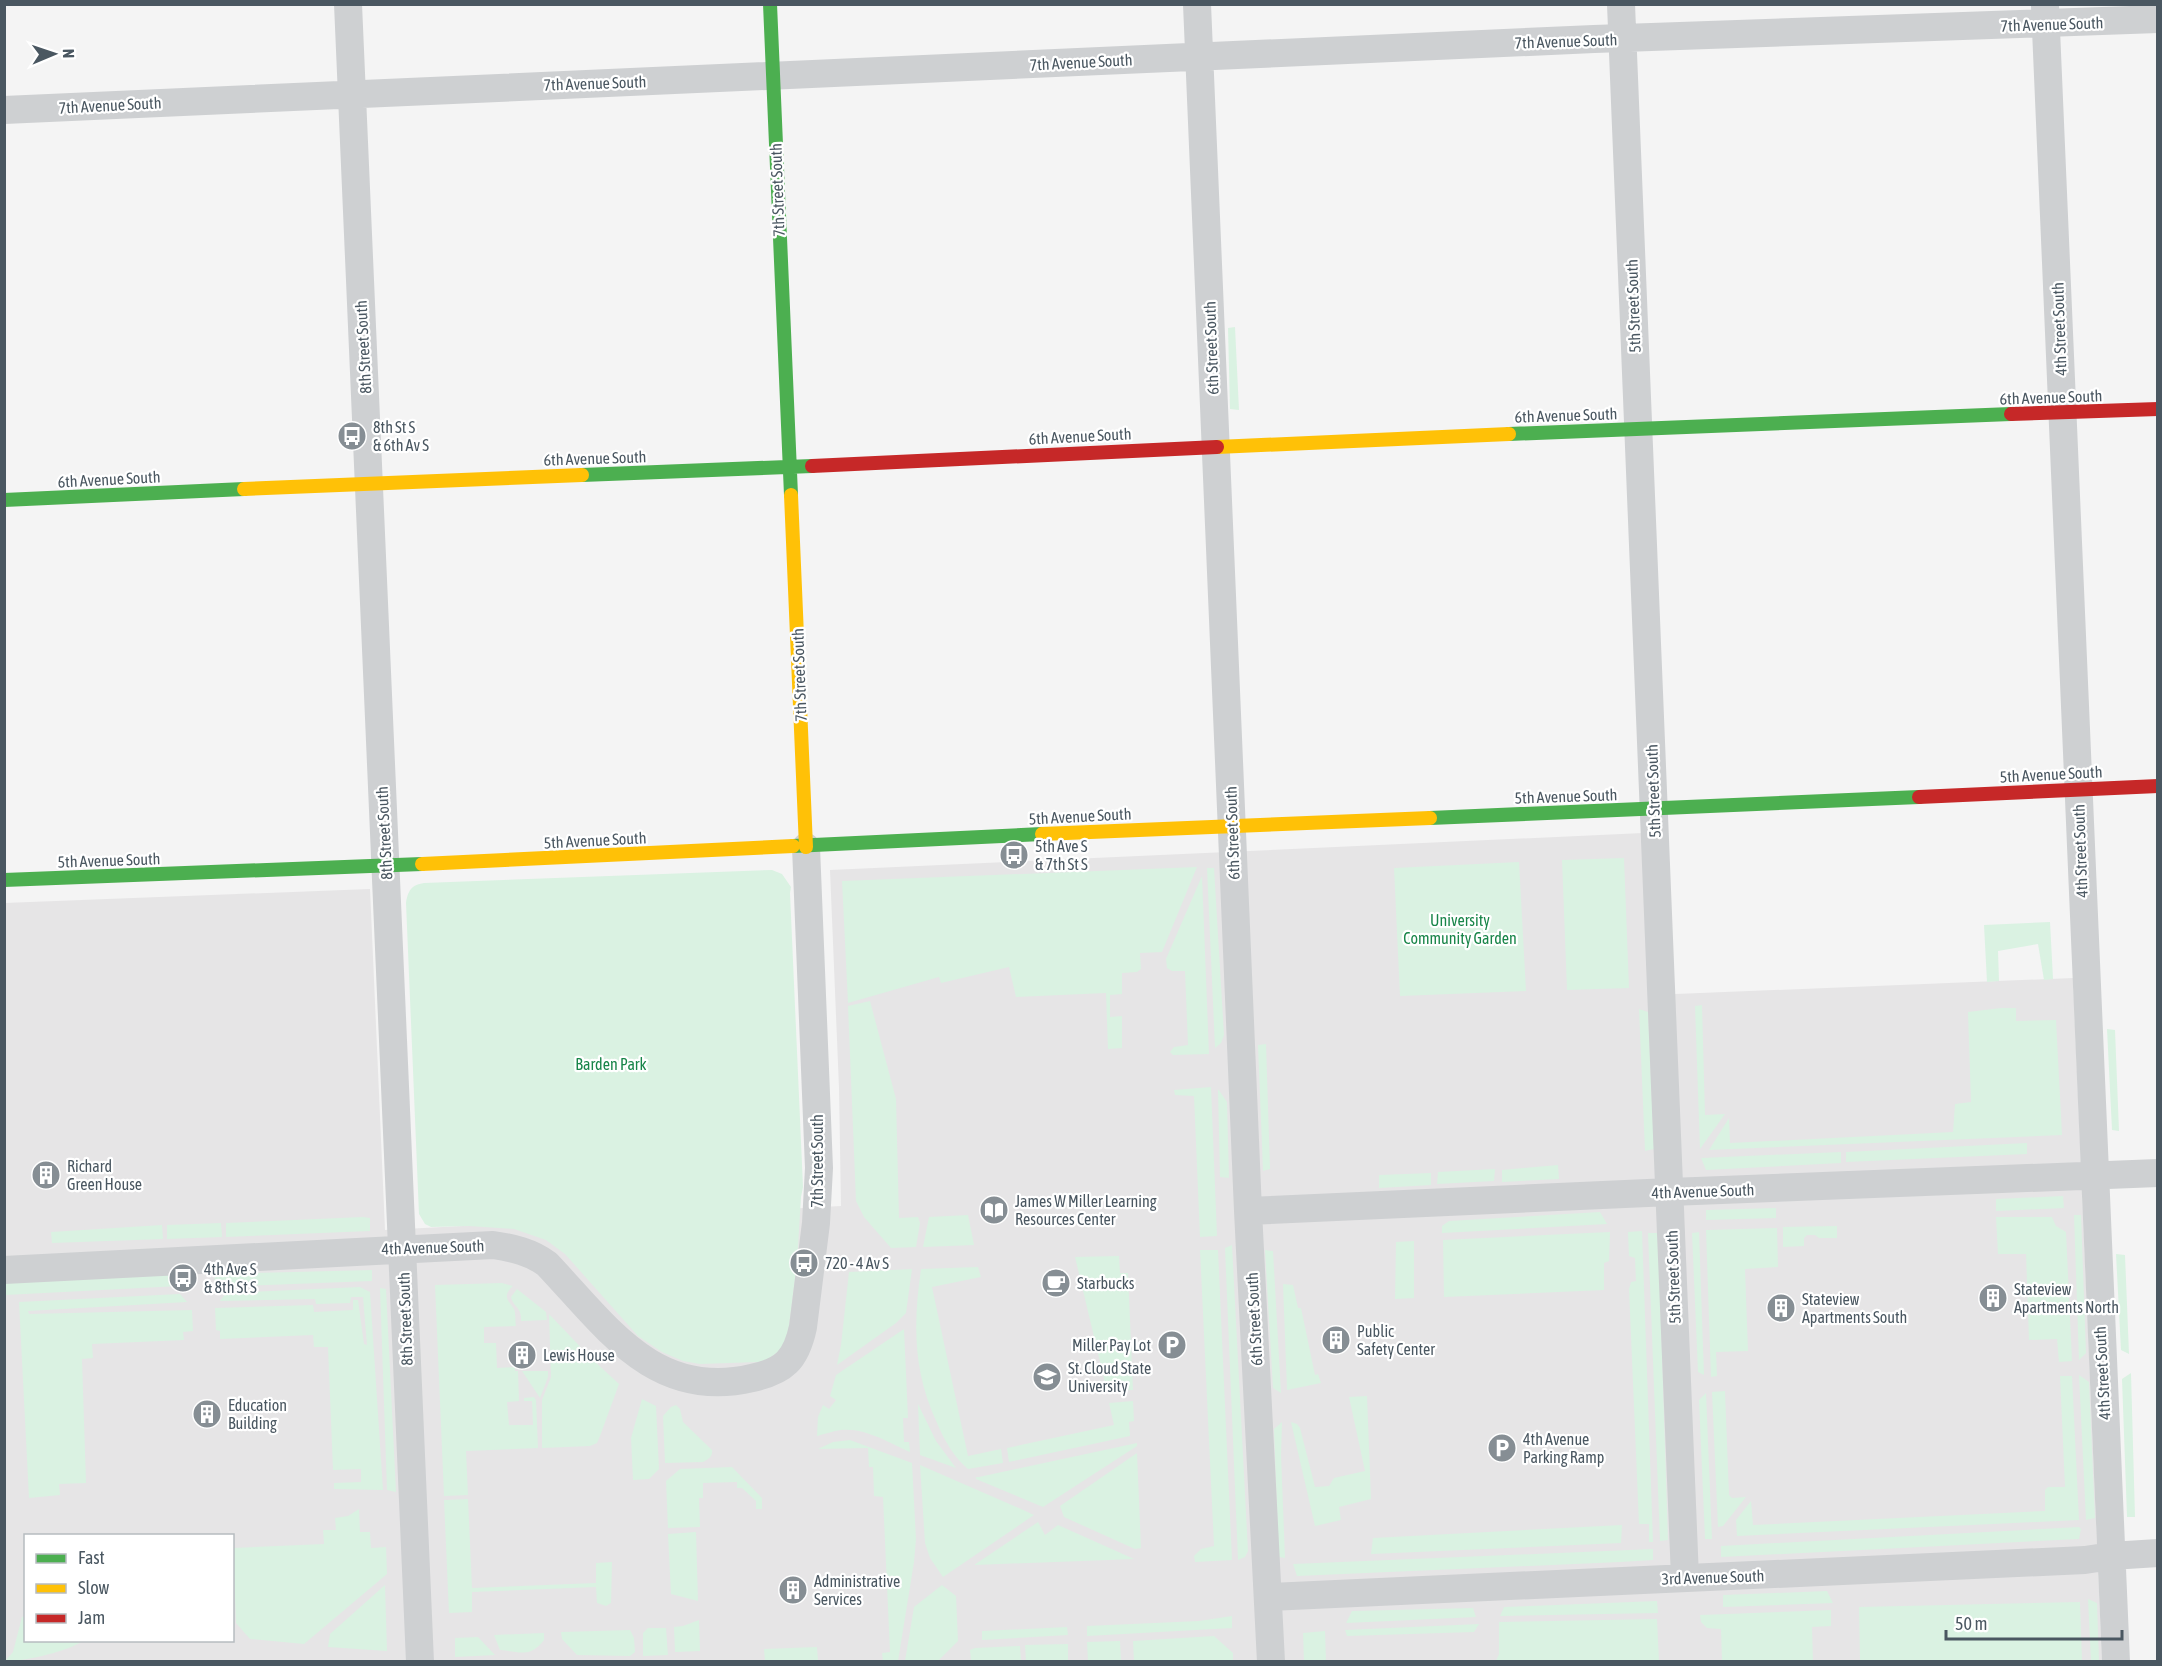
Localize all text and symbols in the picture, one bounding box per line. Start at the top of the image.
street label: 7th Avenue South [2000,13,2104,35]
north arrow [24,24,84,84]
street label: 7th Avenue South [1514,30,1618,52]
text: N [60,48,78,59]
street label: 7th Avenue South [1029,50,1133,74]
street label: 7th Avenue South [543,72,647,94]
street label: 7th Avenue South [58,93,162,117]
street label: 7th Street South [766,143,788,237]
street label: 5th Street South [1622,259,1644,353]
street label: 4th Street South [2048,282,2070,376]
street label: 8th Street South [352,300,374,394]
street label: 6th Street South [1200,301,1222,395]
street label: 6th Avenue South [1999,386,2103,408]
street label: 6th Avenue South [1514,404,1618,426]
place label: 8th St S & 6th Av S [373,418,429,454]
bus stop icon: 8th St S & 6th Av S [336,420,368,452]
street label: 6th Avenue South [1028,424,1132,448]
street label: 6th Avenue South [543,447,647,469]
street label: 6th Avenue South [57,467,161,491]
street label: 7th Street South [788,628,810,722]
street label: 5th Street South [1642,744,1664,838]
street label: 5th Avenue South [1999,762,2103,786]
street label: 5th Avenue South [1514,785,1618,807]
street label: 8th Street South [373,786,395,880]
street label: 6th Street South [1221,786,1243,880]
street label: 5th Avenue South [1028,804,1132,828]
street label: 4th Street South [2069,804,2091,898]
street label: 5th Avenue South [543,828,647,852]
place label: 5th Ave S & 7th St S [1035,837,1088,873]
bus stop icon: 5th Ave S & 7th St S [998,839,1030,871]
street label: 5th Avenue South [57,849,161,871]
park label: University Community Garden [1403,911,1517,948]
park label: Barden Park [575,1055,647,1073]
street label: 7th Street South [808,1114,826,1208]
place label: Richard Green House [67,1157,142,1193]
building icon: Richard Green House [30,1159,62,1191]
street label: 4th Avenue South [1651,1180,1755,1202]
place label: James W Miller Learning Resources Center [1015,1192,1157,1228]
library icon: James W Miller Learning Resources Center [978,1194,1010,1226]
street label: 5th Street South [1662,1230,1684,1324]
street label: 4th Avenue South [381,1236,485,1258]
bus stop icon: 720 - 4 Av S [788,1247,820,1279]
place label: 720 - 4 Av S [825,1254,889,1272]
place label: 4th Ave S & 8th St S [204,1260,257,1296]
bus stop icon: 4th Ave S & 8th St S [167,1262,199,1294]
cafe icon: Starbucks [1040,1267,1072,1299]
street label: 8th Street South [394,1272,416,1366]
street label: 6th Street South [1243,1272,1265,1366]
place label: Starbucks [1077,1274,1135,1292]
place label: Stateview Apartments North [2014,1280,2119,1317]
building icon: Stateview Apartments North [1977,1282,2009,1314]
place label: Stateview Apartments South [1802,1290,1907,1327]
building icon: Stateview Apartments South [1765,1292,1797,1324]
place label: Public Safety Center [1357,1322,1435,1359]
building icon: Public Safety Center [1320,1324,1352,1356]
street label: 4th Street South [2091,1326,2113,1420]
parking icon: Miller Pay Lot [1156,1329,1188,1361]
place label: Miller Pay Lot [1072,1336,1151,1355]
building icon: Lewis House [506,1339,538,1371]
place label: Lewis House [543,1346,615,1364]
place label: St. Cloud State University [1068,1359,1151,1396]
school or university icon: St. Cloud State University [1031,1361,1063,1393]
place label: Education Building [228,1396,287,1433]
building icon: Education Building [191,1398,223,1430]
place label: 4th Avenue Parking Ramp [1523,1430,1604,1467]
parking icon: 4th Avenue Parking Ramp [1486,1432,1518,1464]
legend [24,1534,234,1642]
text: Fast [78,1547,105,1568]
street label: 3rd Avenue South [1661,1566,1765,1588]
place label: Administrative Services [814,1572,900,1608]
building icon: Administrative Services [777,1574,809,1606]
text: Slow [78,1577,109,1598]
scale bar [1946,1603,2122,1641]
text: Jam [78,1607,105,1628]
text: 50 m [1955,1613,1987,1634]

